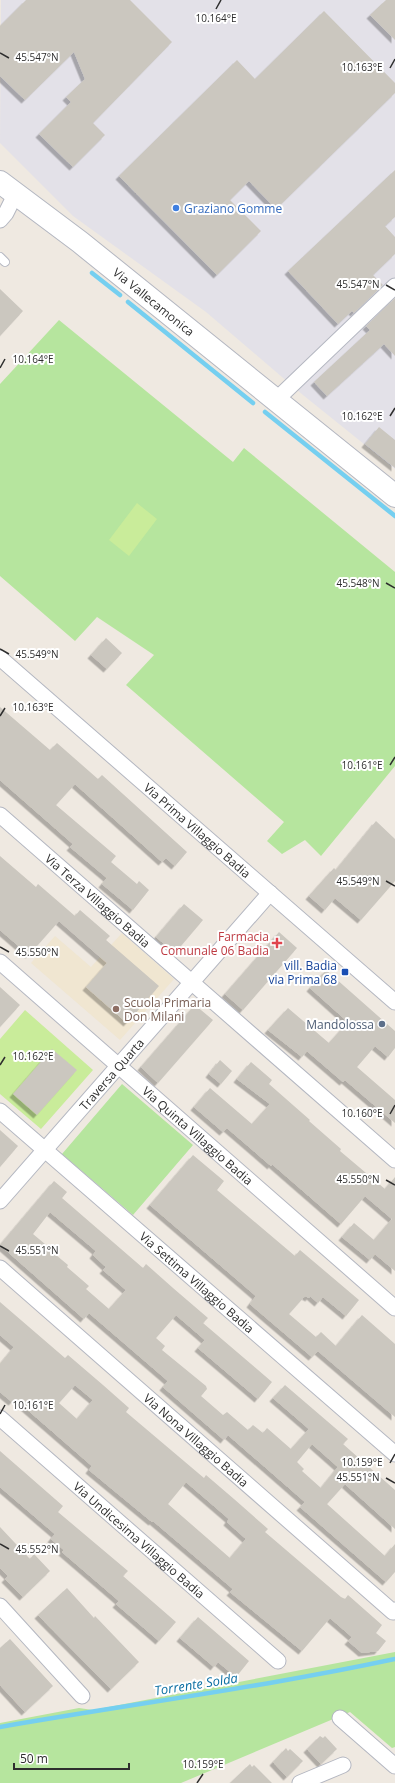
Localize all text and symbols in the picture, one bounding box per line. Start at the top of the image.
text: 10.164°E [195,11,237,25]
text: 45.547°N [15,50,59,64]
text: 10.163°E [341,60,383,74]
place label: Graziano Gomme [184,200,282,217]
marker: Graziano Gomme [171,203,181,213]
street label: Via Vallecamonica [110,264,198,340]
text: 45.547°N [336,277,380,291]
text: 10.164°E [12,352,54,366]
text: 10.162°E [341,409,383,423]
text: 45.548°N [336,576,380,590]
text: 45.549°N [15,647,59,661]
text: 10.163°E [12,700,54,714]
text: 10.161°E [341,758,383,772]
street label: Via Prima Villaggio Badia [140,779,255,881]
street label: Via Terza Villaggio Badia [42,850,154,951]
text: 45.549°N [336,874,380,888]
place label: Farmacia Comunale 06 Badia [161,928,269,959]
marker: Farmacia Comunale 06 Badia [272,938,282,948]
text: 45.550°N [15,945,59,959]
place label: vill. Badia via Prima 68 [268,957,337,988]
marker: vill. Badia via Prima 68 [340,967,350,977]
place label: Scuola Primaria Don Milani [124,994,211,1025]
marker: Scuola Primaria Don Milani [111,1004,121,1014]
place label: Mandolossa [306,1016,374,1033]
marker: Mandolossa [377,1019,387,1029]
street label: Traversa Quarta [75,1034,148,1114]
text: 10.162°E [12,1049,54,1063]
street label: Via Quinta Villaggio Badia [139,1082,257,1188]
text: 10.160°E [341,1106,383,1120]
text: 45.550°N [336,1172,380,1186]
street label: Via Settima Villaggio Badia [136,1228,258,1337]
text: 45.551°N [15,1243,59,1257]
street label: Via Nona Villaggio Badia [140,1389,252,1491]
text: 10.161°E [12,1398,54,1412]
text: 10.159°E [341,1455,383,1469]
text: 45.551°N [336,1470,380,1484]
street label: Via Undicesima Villaggio Badia [70,1478,209,1602]
text: 45.552°N [15,1542,59,1556]
water label: Torrente Solda [153,1668,240,1699]
scale bar [14,1745,129,1771]
text: 50 m [20,1750,48,1767]
text: 10.159°E [182,1757,224,1771]

